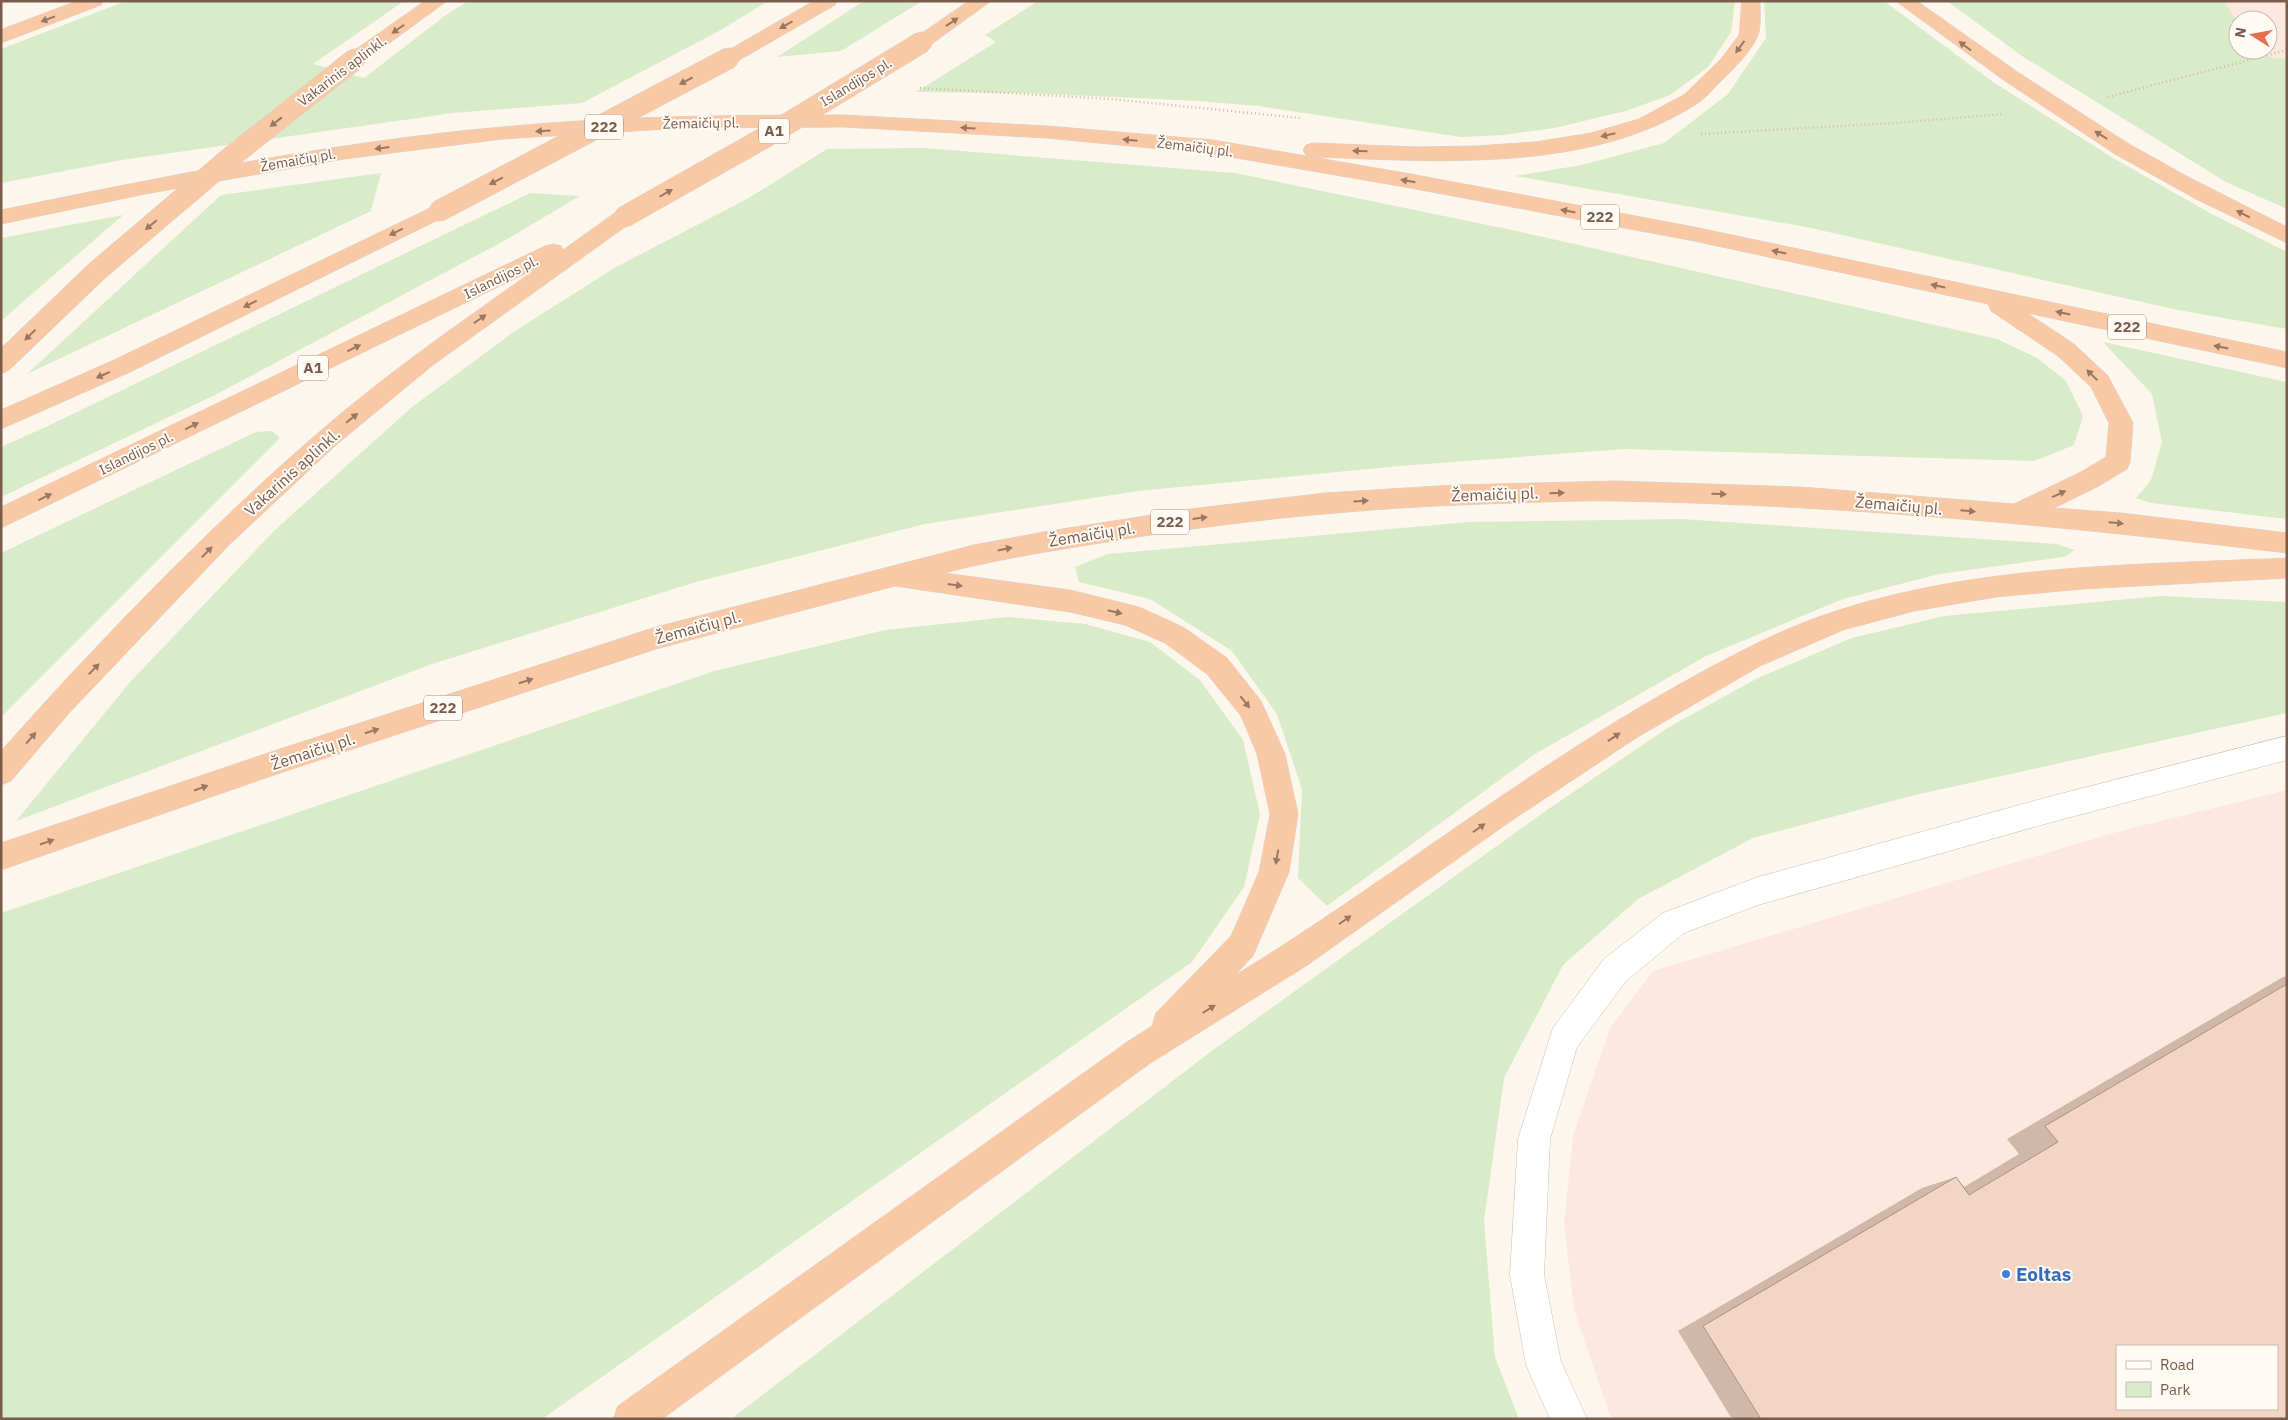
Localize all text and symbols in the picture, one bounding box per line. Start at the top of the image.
north arrow [2228,10,2278,60]
one-way arrow [41,16,56,23]
one-way arrow [945,17,958,27]
one-way arrow [779,21,792,30]
one-way arrow [391,24,405,34]
text: N [2230,26,2250,39]
street label: Vakarinis aplinkl. [294,32,390,110]
one-way arrow [1735,40,1745,54]
one-way arrow [1958,41,1972,51]
street label: Islandijos pl. [817,54,895,110]
one-way arrow [679,77,694,85]
street label: Žemaičių pl. [663,112,739,133]
road number: 222 [585,114,623,140]
one-way arrow [269,117,283,127]
road number: A1 [759,118,789,144]
one-way arrow [959,123,975,131]
one-way arrow [535,127,551,135]
one-way arrow [1601,131,1616,139]
one-way arrow [2095,131,2108,140]
street label: Žemaičių pl. [1156,132,1234,161]
one-way arrow [1121,135,1137,143]
street label: Žemaičių pl. [259,144,337,176]
one-way arrow [373,144,389,152]
one-way arrow [1352,147,1368,155]
one-way arrow [1400,176,1416,184]
one-way arrow [489,177,503,185]
one-way arrow [659,189,674,197]
road number: 222 [1581,204,1619,230]
one-way arrow [1560,206,1576,214]
one-way arrow [2236,210,2250,218]
one-way arrow [144,220,157,231]
one-way arrow [388,228,403,236]
one-way arrow [1771,248,1786,256]
street label: Islandijos pl. [461,251,541,303]
one-way arrow [1929,281,1945,289]
one-way arrow [243,301,257,309]
one-way arrow [2055,309,2070,317]
one-way arrow [474,314,487,324]
road number: 222 [2108,314,2146,340]
one-way arrow [25,329,37,341]
one-way arrow [2213,342,2229,350]
one-way arrow [347,344,361,352]
road number: A1 [298,356,328,380]
one-way arrow [2086,369,2098,381]
one-way arrow [96,371,110,379]
one-way arrow [345,413,358,424]
one-way arrow [184,422,199,430]
street label: Vakarinis aplinkl. [240,424,344,520]
street label: Islandijos pl. [96,427,176,479]
street label: Žemaičių pl. [1451,482,1539,506]
one-way arrow [1549,488,1565,496]
one-way arrow [2052,490,2066,498]
one-way arrow [1711,491,1727,499]
street label: Žemaičių pl. [1855,491,1943,519]
one-way arrow [38,492,52,500]
one-way arrow [1354,496,1370,504]
one-way arrow [1961,507,1977,515]
road number: 222 [1151,510,1189,534]
one-way arrow [1192,514,1208,522]
street label: Žemaičių pl. [1047,517,1137,551]
one-way arrow [2108,519,2124,527]
one-way arrow [997,545,1013,553]
one-way arrow [200,546,212,558]
one-way arrow [947,582,963,590]
street label: Žemaičių pl. [653,606,743,648]
one-way arrow [1107,608,1123,616]
one-way arrow [88,663,100,675]
one-way arrow [519,677,534,685]
one-way arrow [1240,695,1251,708]
road number: 222 [424,696,462,720]
one-way arrow [364,727,379,735]
street label: Žemaičių pl. [268,728,358,774]
one-way arrow [25,732,36,745]
one-way arrow [1607,732,1620,742]
one-way arrow [194,784,209,792]
one-way arrow [1472,823,1486,833]
one-way arrow [40,837,55,845]
one-way arrow [1272,849,1280,865]
one-way arrow [1339,915,1352,925]
one-way arrow [1203,1004,1216,1014]
place label: Eoltas [2016,1262,2071,1286]
marker: Eoltas [2000,1268,2012,1280]
legend [2116,1345,2278,1410]
text: Road [2160,1355,2195,1374]
text: Park [2160,1380,2190,1399]

